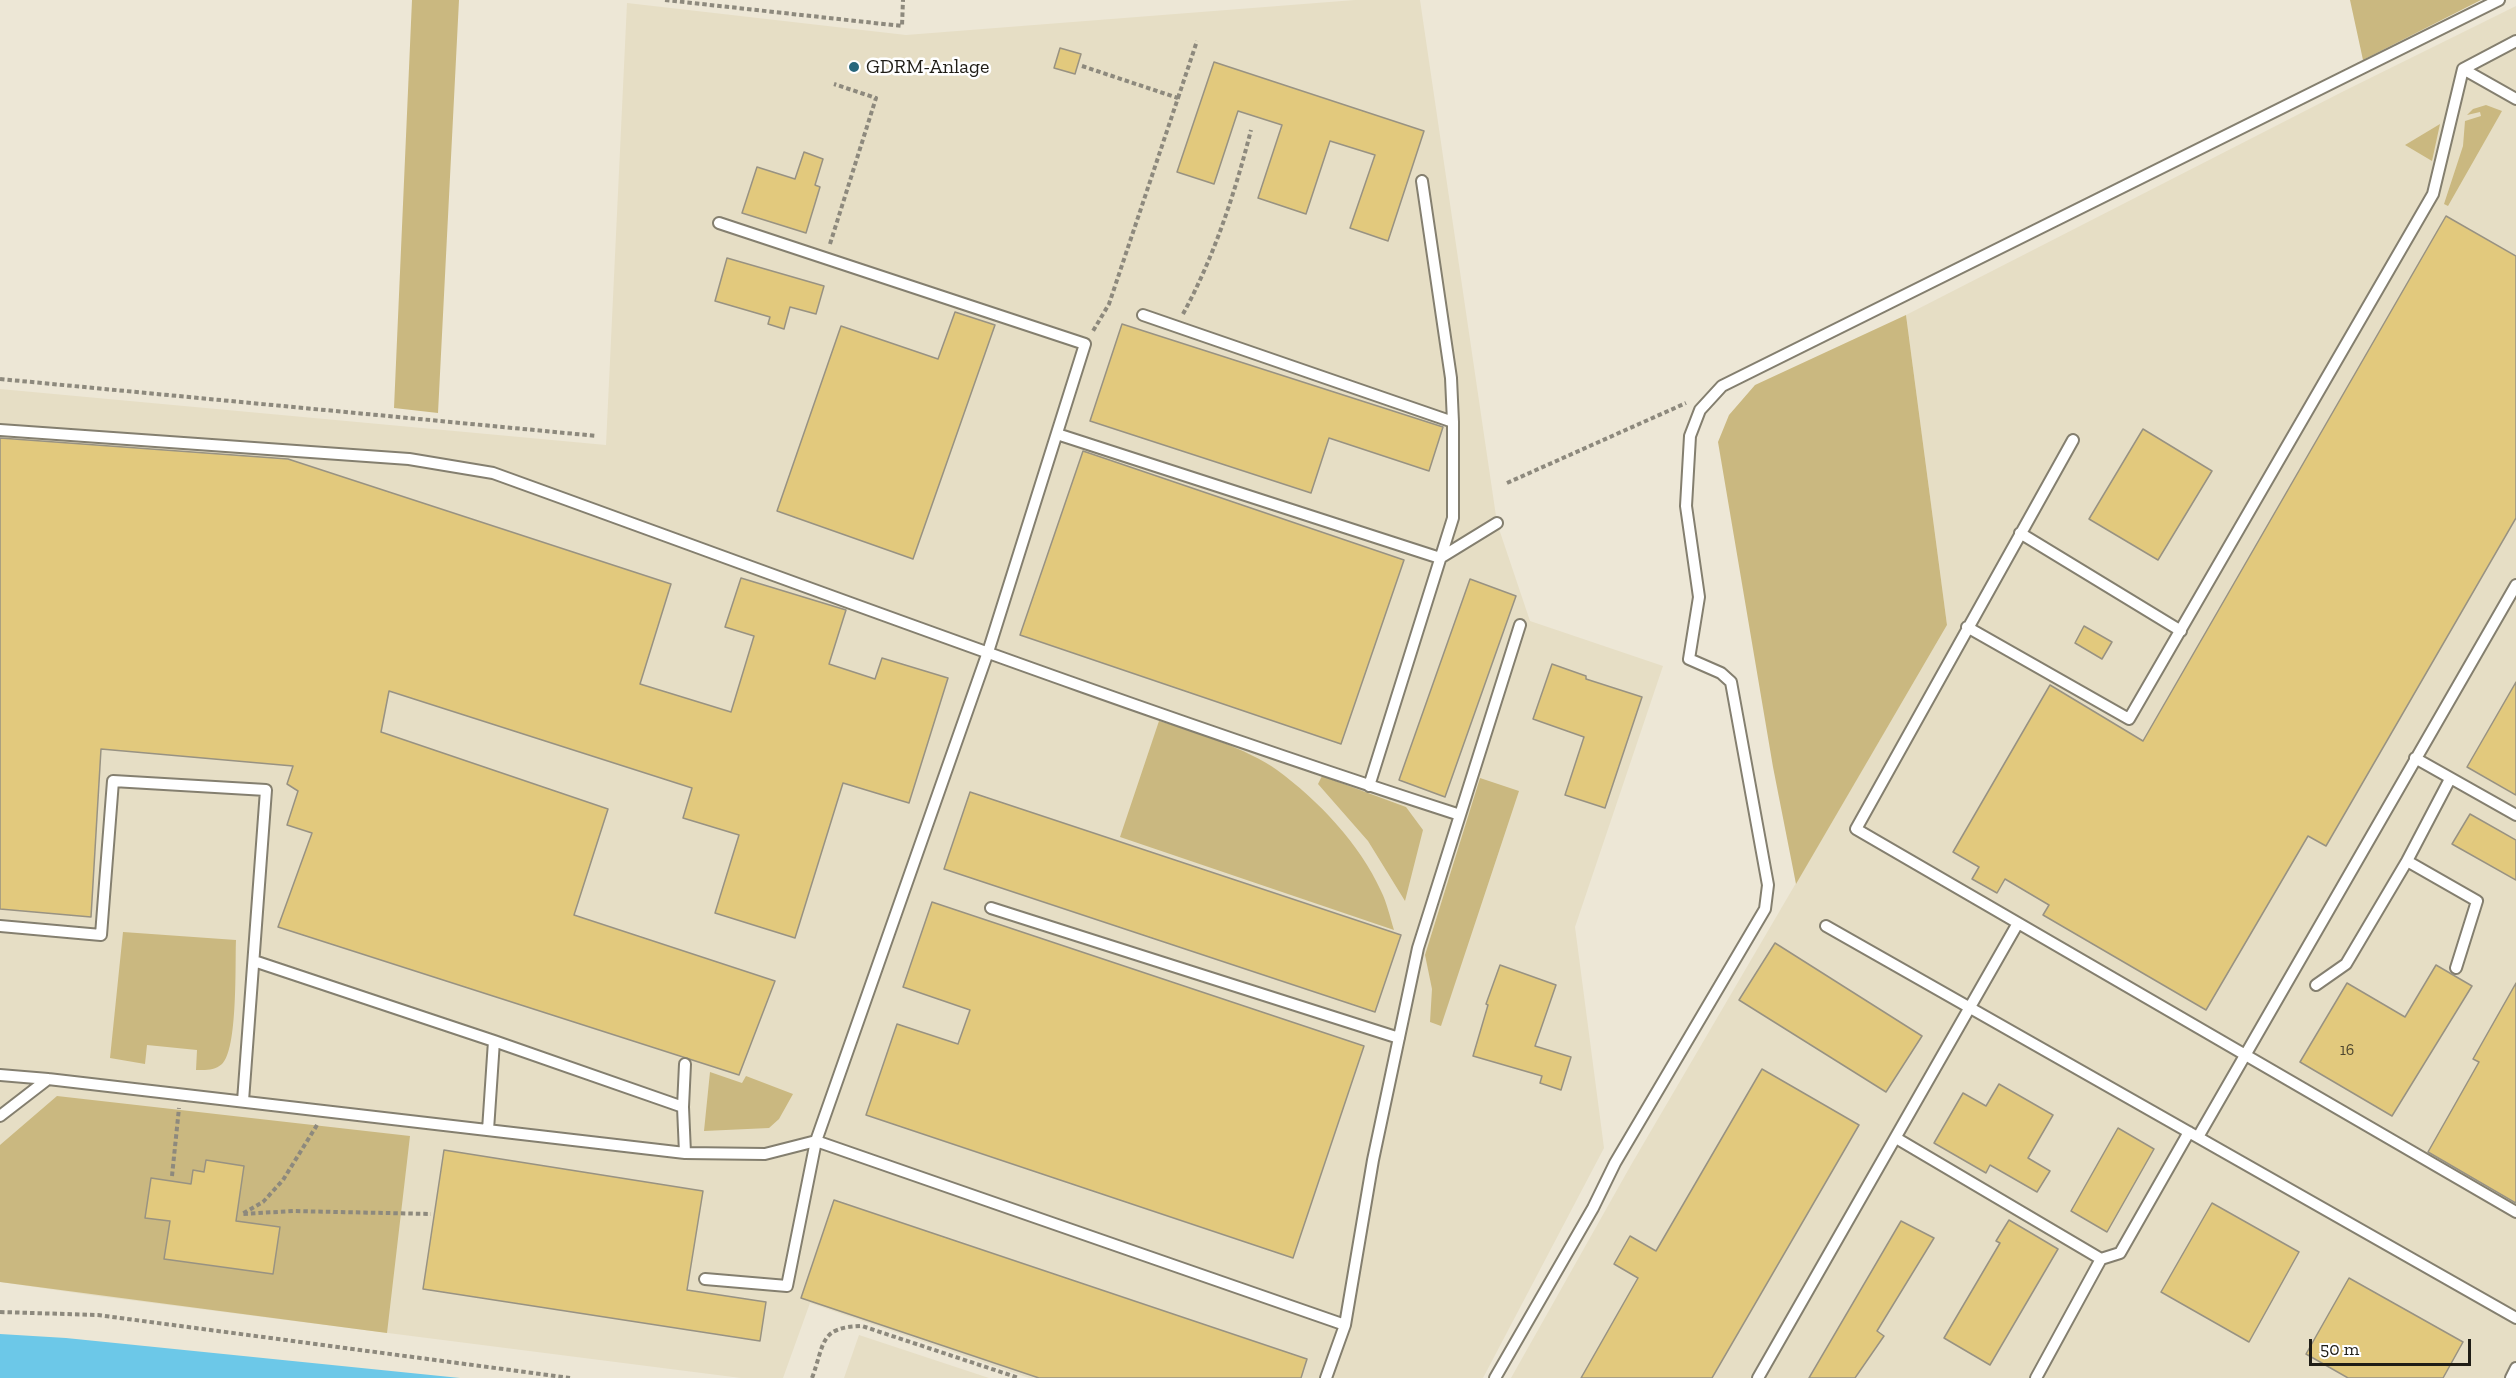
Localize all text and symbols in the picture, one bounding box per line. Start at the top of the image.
place label: GDRM-Anlage [866,55,989,79]
marker: GDRM-Anlage [847,60,861,74]
house number: 16 [2340,1040,2354,1060]
scale bar [2312,1327,2474,1365]
text: 50 m [2320,1338,2359,1360]

